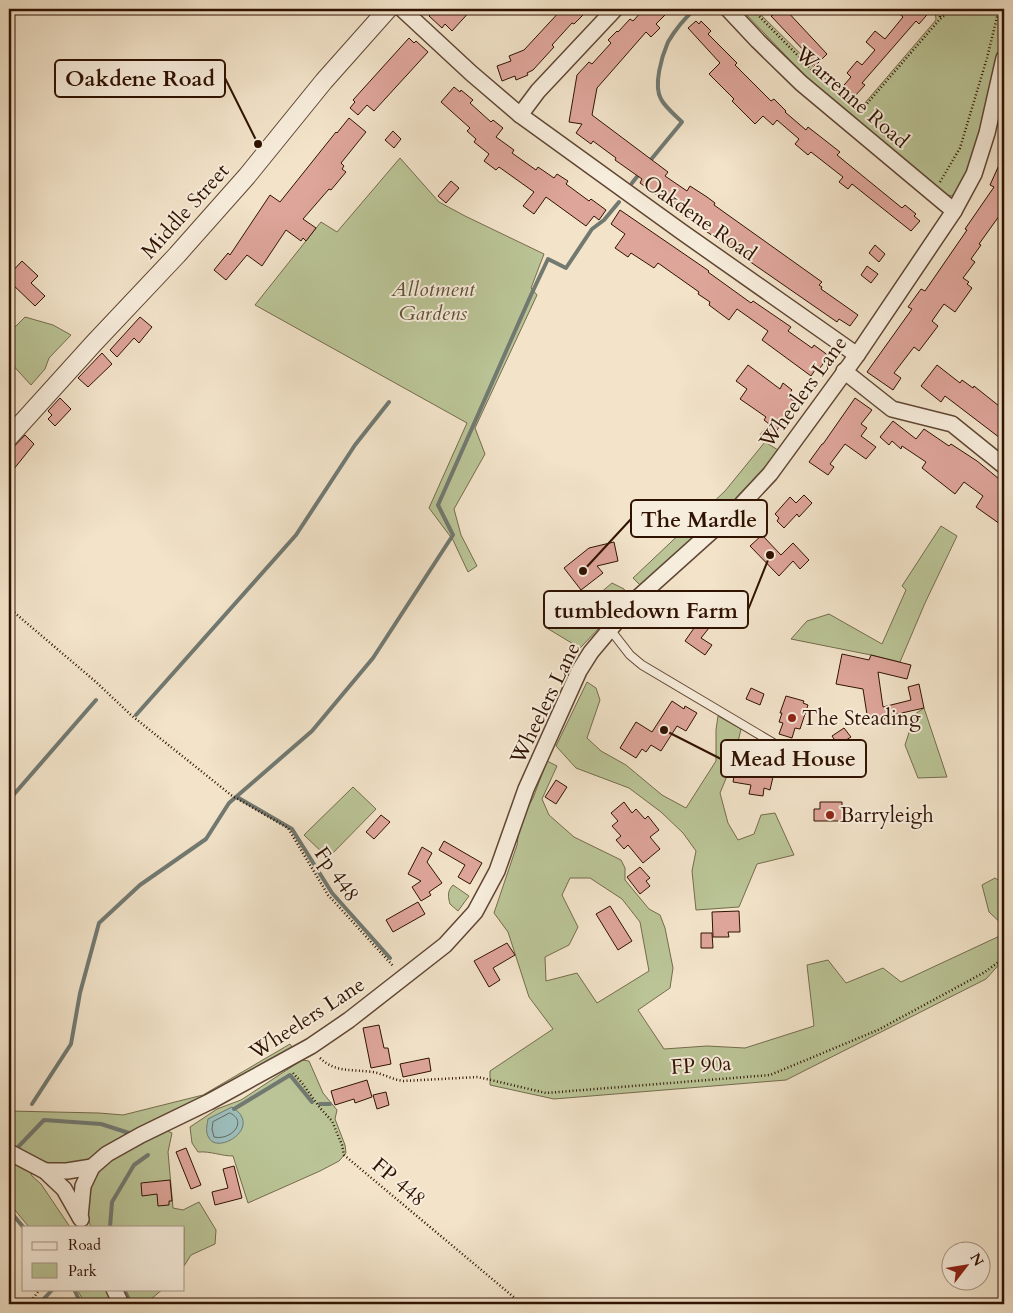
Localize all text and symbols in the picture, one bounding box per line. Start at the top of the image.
street label: Warrenne Road [788,39,915,155]
callout: Oakdene Road [55,60,225,97]
text: Oakdene Road [65,64,215,94]
street label: Middle Street [135,157,236,265]
street label: Oakdene Road [637,169,762,268]
park label: Allotment Gardens [390,275,476,328]
street label: Wheelers Lane [752,330,854,455]
callout: The Mardle [631,500,767,537]
text: The Mardle [641,505,757,535]
callout: tumbledown Farm [544,591,748,628]
text: tumbledown Farm [554,596,739,626]
street label: Wheelers Lane [503,637,587,770]
place label: The Steading [802,704,921,733]
marker: The Steading [786,712,798,724]
callout: Mead House [721,740,866,777]
text: Mead House [730,744,856,774]
place label: Barryleigh [840,801,934,830]
marker: Barryleigh [824,809,836,821]
street label: Fp 448 [307,841,366,908]
street label: Wheelers Lane [243,970,371,1067]
street label: FP 90a [670,1049,732,1082]
street label: FP 448 [365,1151,432,1214]
legend [22,1226,185,1290]
text: Road [68,1235,101,1255]
north arrow [940,1240,990,1290]
text: N [965,1249,988,1270]
text: Park [68,1261,97,1281]

